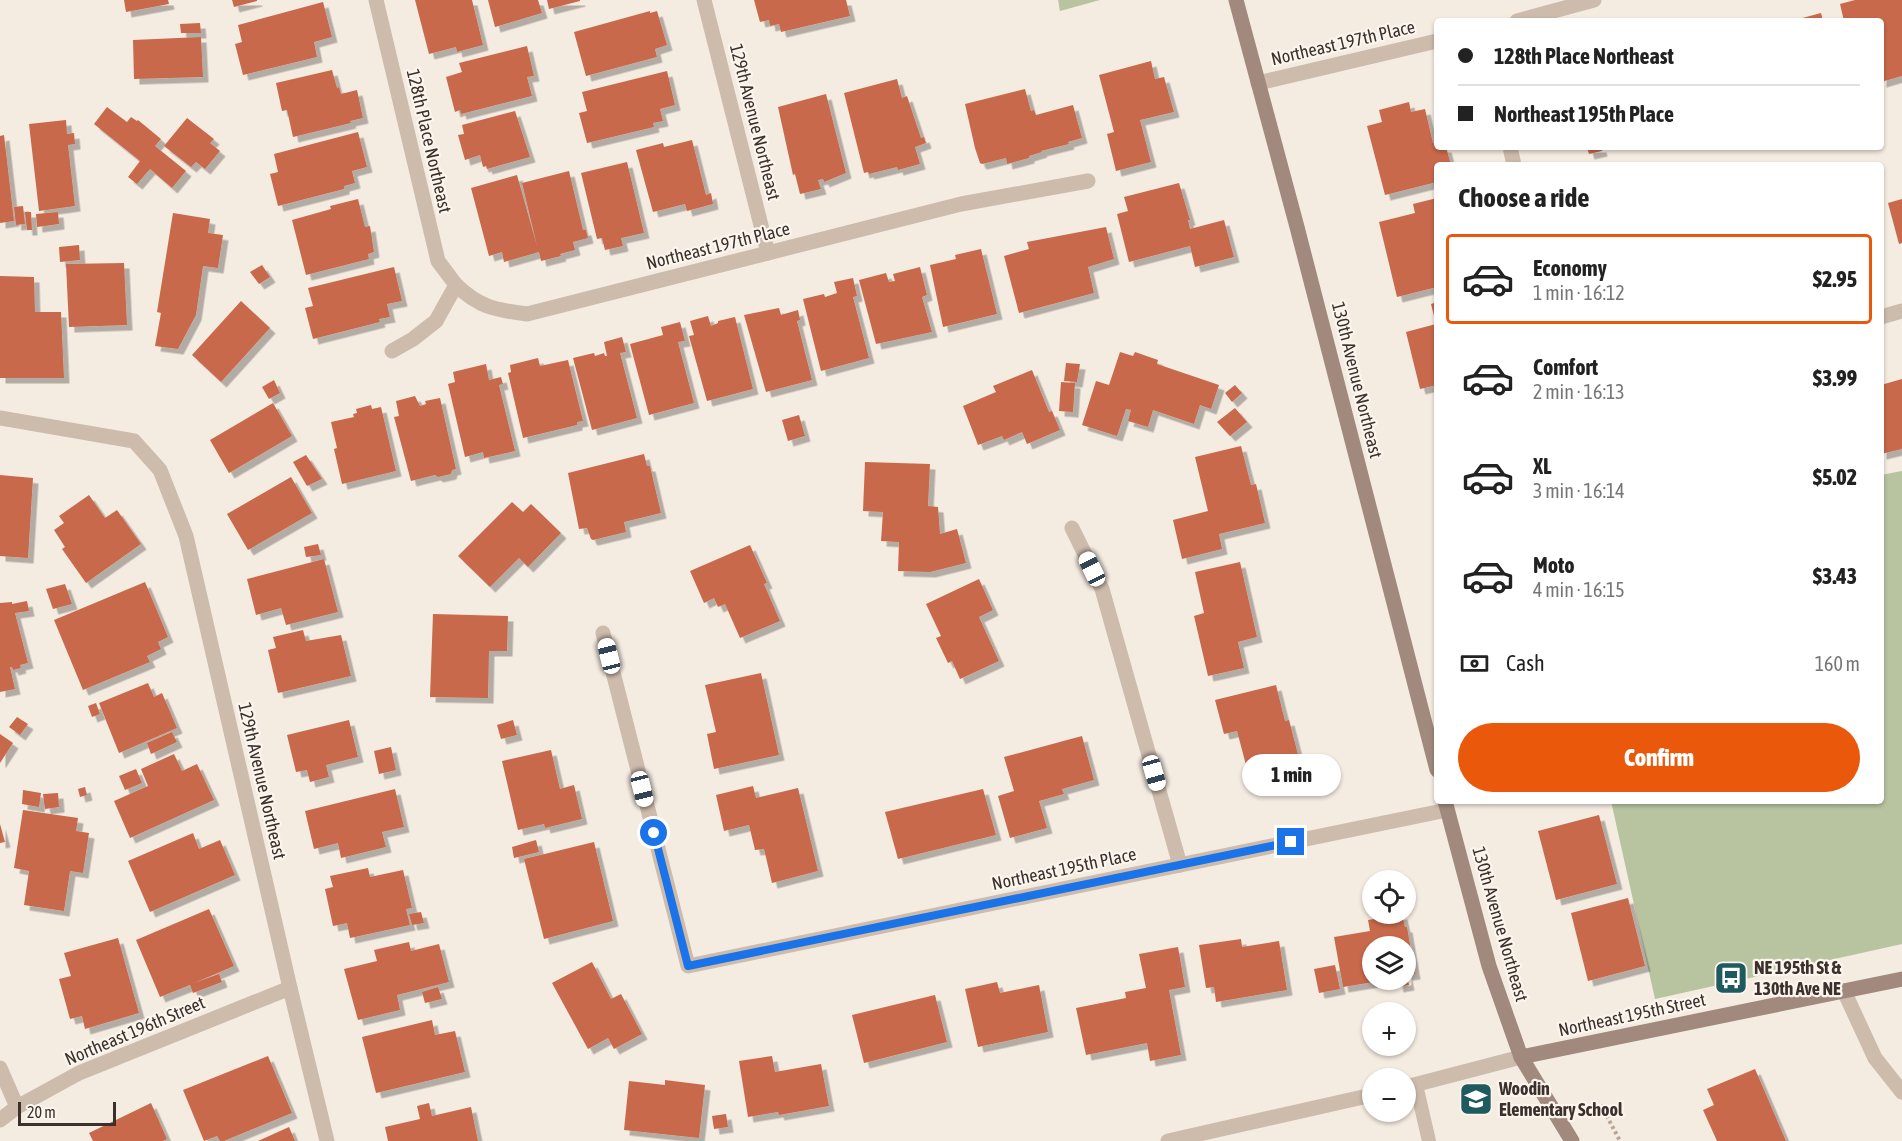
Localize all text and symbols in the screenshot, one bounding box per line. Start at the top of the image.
street label: Northeast 197th Place [1269,16,1417,69]
street label: 129th Avenue Northeast [726,42,785,202]
text: 128th Place Northeast [1494,43,1674,69]
street label: 128th Place Northeast [403,67,456,215]
text: Northeast 195th Place [1494,101,1674,127]
text: Choose a ride [1458,182,1590,213]
street label: Northeast 197th Place [644,218,792,274]
icon: car [1461,252,1515,306]
text: Economy [1533,255,1607,281]
text: $2.95 [1813,266,1857,292]
text: 1 min · 16:12 [1533,281,1625,304]
street label: 130th Avenue Northeast [1328,300,1387,460]
icon: car [1461,351,1515,405]
text: Comfort [1533,354,1598,380]
text: $3.99 [1813,365,1857,391]
text: 2 min · 16:13 [1533,380,1625,403]
icon: car [1461,450,1515,504]
text: XL [1533,453,1551,479]
text: $5.02 [1813,464,1857,490]
text: 3 min · 16:14 [1533,479,1625,502]
car [1076,549,1108,589]
icon: car [1461,549,1515,603]
text: Moto [1533,552,1575,578]
text: $3.43 [1813,563,1857,589]
text: 4 min · 16:15 [1533,578,1625,601]
car [596,636,622,676]
icon: cash [1458,647,1491,680]
text: Cash [1506,650,1545,676]
text: 160 m [1815,652,1860,675]
street label: 129th Avenue Northeast [234,700,291,861]
button: Confirm [1458,723,1860,792]
car [1140,753,1168,793]
callout: 1 min [1242,755,1340,797]
text: 1 min [1271,763,1312,786]
car [629,769,655,809]
route start [640,819,667,846]
route end [1277,828,1304,855]
street label: Northeast 195th Place [990,843,1138,894]
street label: 130th Avenue Northeast [1468,844,1533,1004]
map controls [1362,870,1416,1122]
button: locate [1362,870,1416,924]
button: layers [1362,936,1416,990]
place label: NE 195th St & 130th Ave NE [1754,957,1842,999]
bus stop icon: NE 195th St & 130th Ave NE [1713,960,1749,996]
street label: Northeast 195th Street [1556,989,1707,1040]
street label: Northeast 196th Street [62,992,208,1069]
button: + [1362,1002,1416,1056]
button: − [1362,1068,1416,1122]
place label: Woodin Elementary School [1498,1078,1623,1120]
school or university icon: Woodin Elementary School [1458,1081,1494,1117]
scale bar [18,1099,116,1126]
text: 20 m [27,1103,56,1121]

